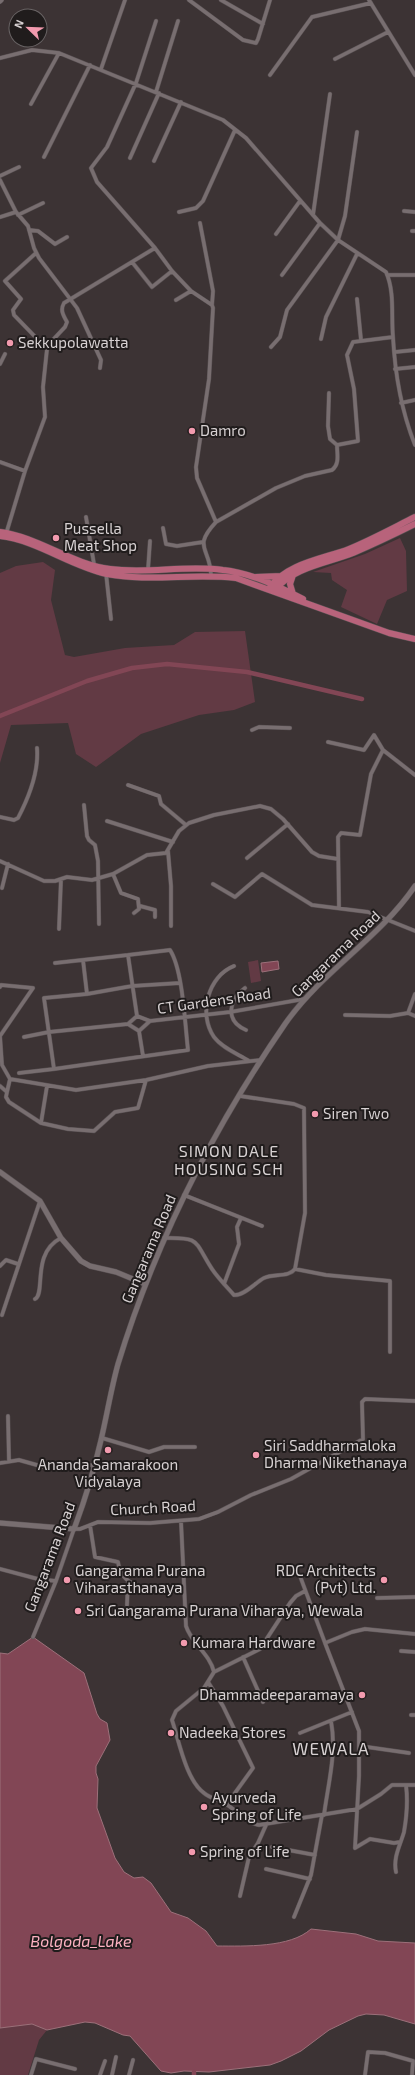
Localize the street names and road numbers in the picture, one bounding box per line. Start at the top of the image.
street label: Gangarama Road [287,906,383,1000]
street label: CT Gardens Road [156,983,272,1017]
street label: Gangarama Road [117,1192,179,1306]
street label: Church Road [110,1496,196,1518]
street label: Gangarama Road [20,1499,78,1614]

